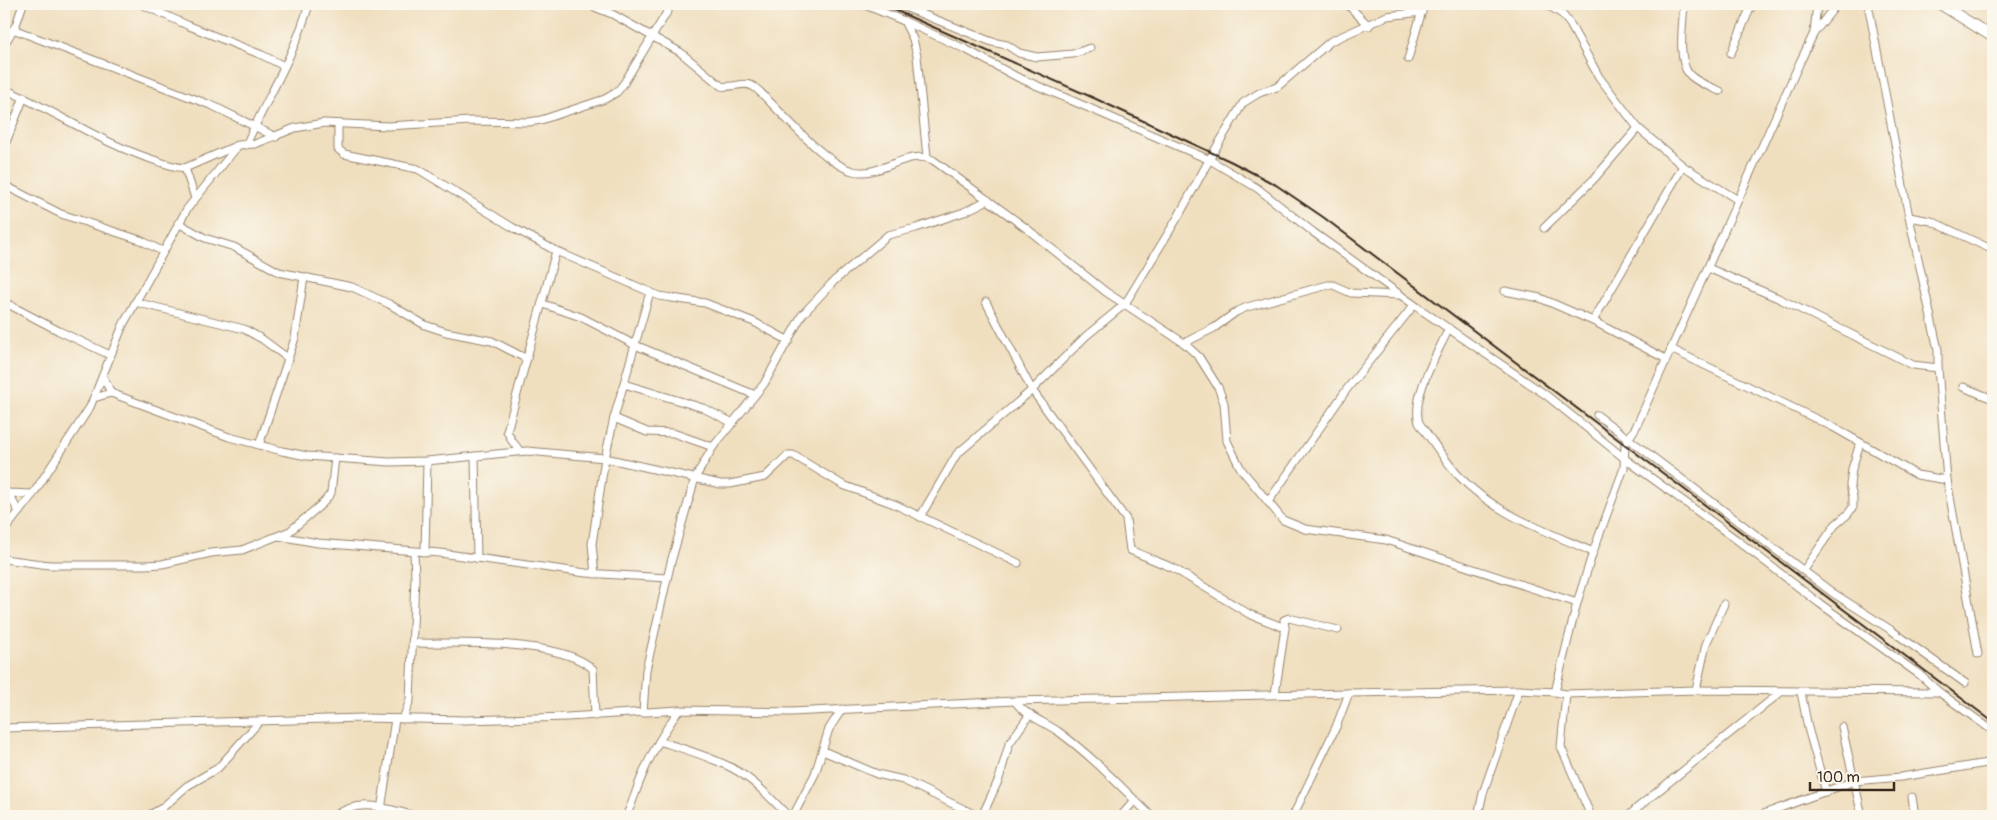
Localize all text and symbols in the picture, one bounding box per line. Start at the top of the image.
scale bar [1810,760,1893,792]
text: 100 m [1817,768,1860,787]

